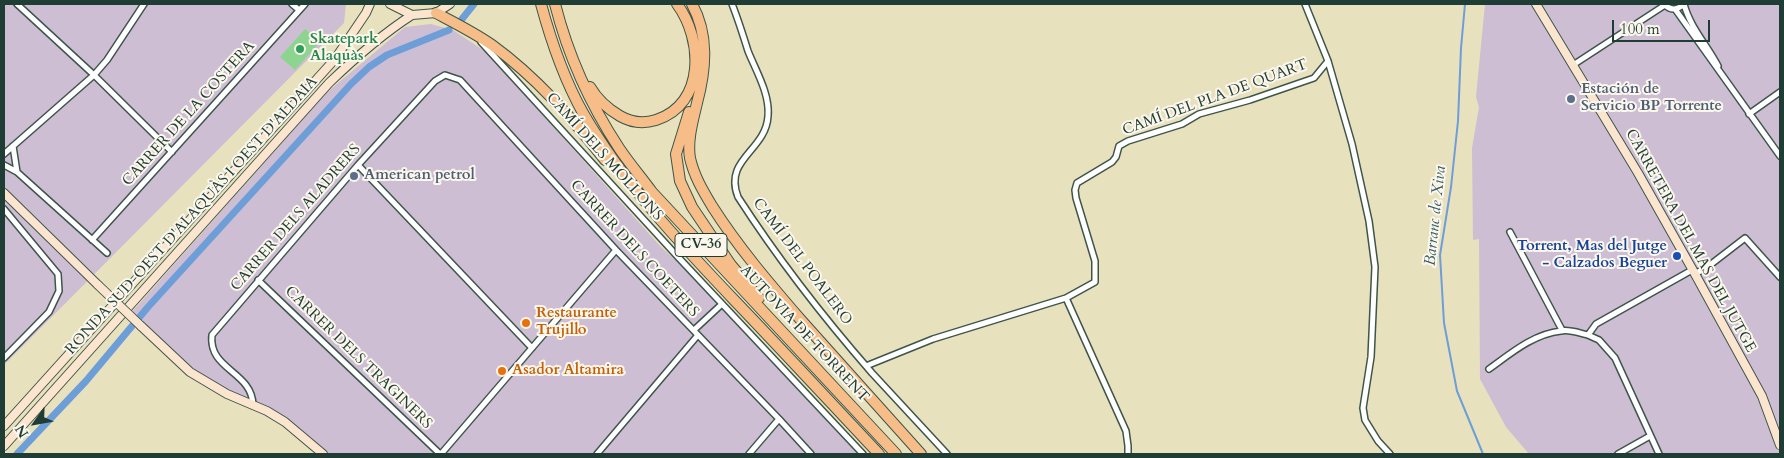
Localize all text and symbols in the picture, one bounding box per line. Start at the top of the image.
scale bar [1614,10,1712,42]
text: 100 m [1620,19,1660,39]
place label: Skatepark Alaquàs [310,31,378,66]
street label: CARRER DE LA COSTERA [119,38,259,190]
marker: Skatepark Alaquàs [294,43,306,55]
street label: CAMÍ DEL PLA DE QUART [1120,56,1310,140]
street label: RONDA SUD-OEST D'ALAQUÀS I OEST D'ALDAIA [62,73,322,359]
place label: Estación de Servicio BP Torrente [1581,81,1722,116]
street label: CAMÍ DELS MOLLONS [542,89,666,225]
marker: Estación de Servicio BP Torrente [1565,93,1577,105]
street label: CARRETERA DEL MAS DEL JUTGE [1621,126,1759,356]
street label: CARRER DELS ALADRERS [227,141,365,295]
water label: Barranc de Xiva [1421,165,1451,267]
place label: American petrol [364,167,475,185]
marker: American petrol [348,170,360,182]
street label: CARRER DELS COETERS [566,177,702,321]
street label: CAMÍ DEL POALERO [748,195,856,329]
road number: CV-36 [675,234,727,256]
place label: Torrent, Mas del Jutge - Calzados Beguer [1517,238,1667,273]
marker: Torrent, Mas del Jutge - Calzados Beguer [1671,250,1683,262]
street label: AUTOVIA DE TORRENT [736,262,872,406]
street label: CARRER DELS TRAGINERS [281,283,435,433]
place label: Restaurante Trujillo [536,305,617,340]
marker: Restaurante Trujillo [520,317,532,329]
place label: Asador Altamira [512,362,624,380]
marker: Asador Altamira [496,365,508,377]
north arrow [10,398,60,448]
text: N [11,421,33,441]

